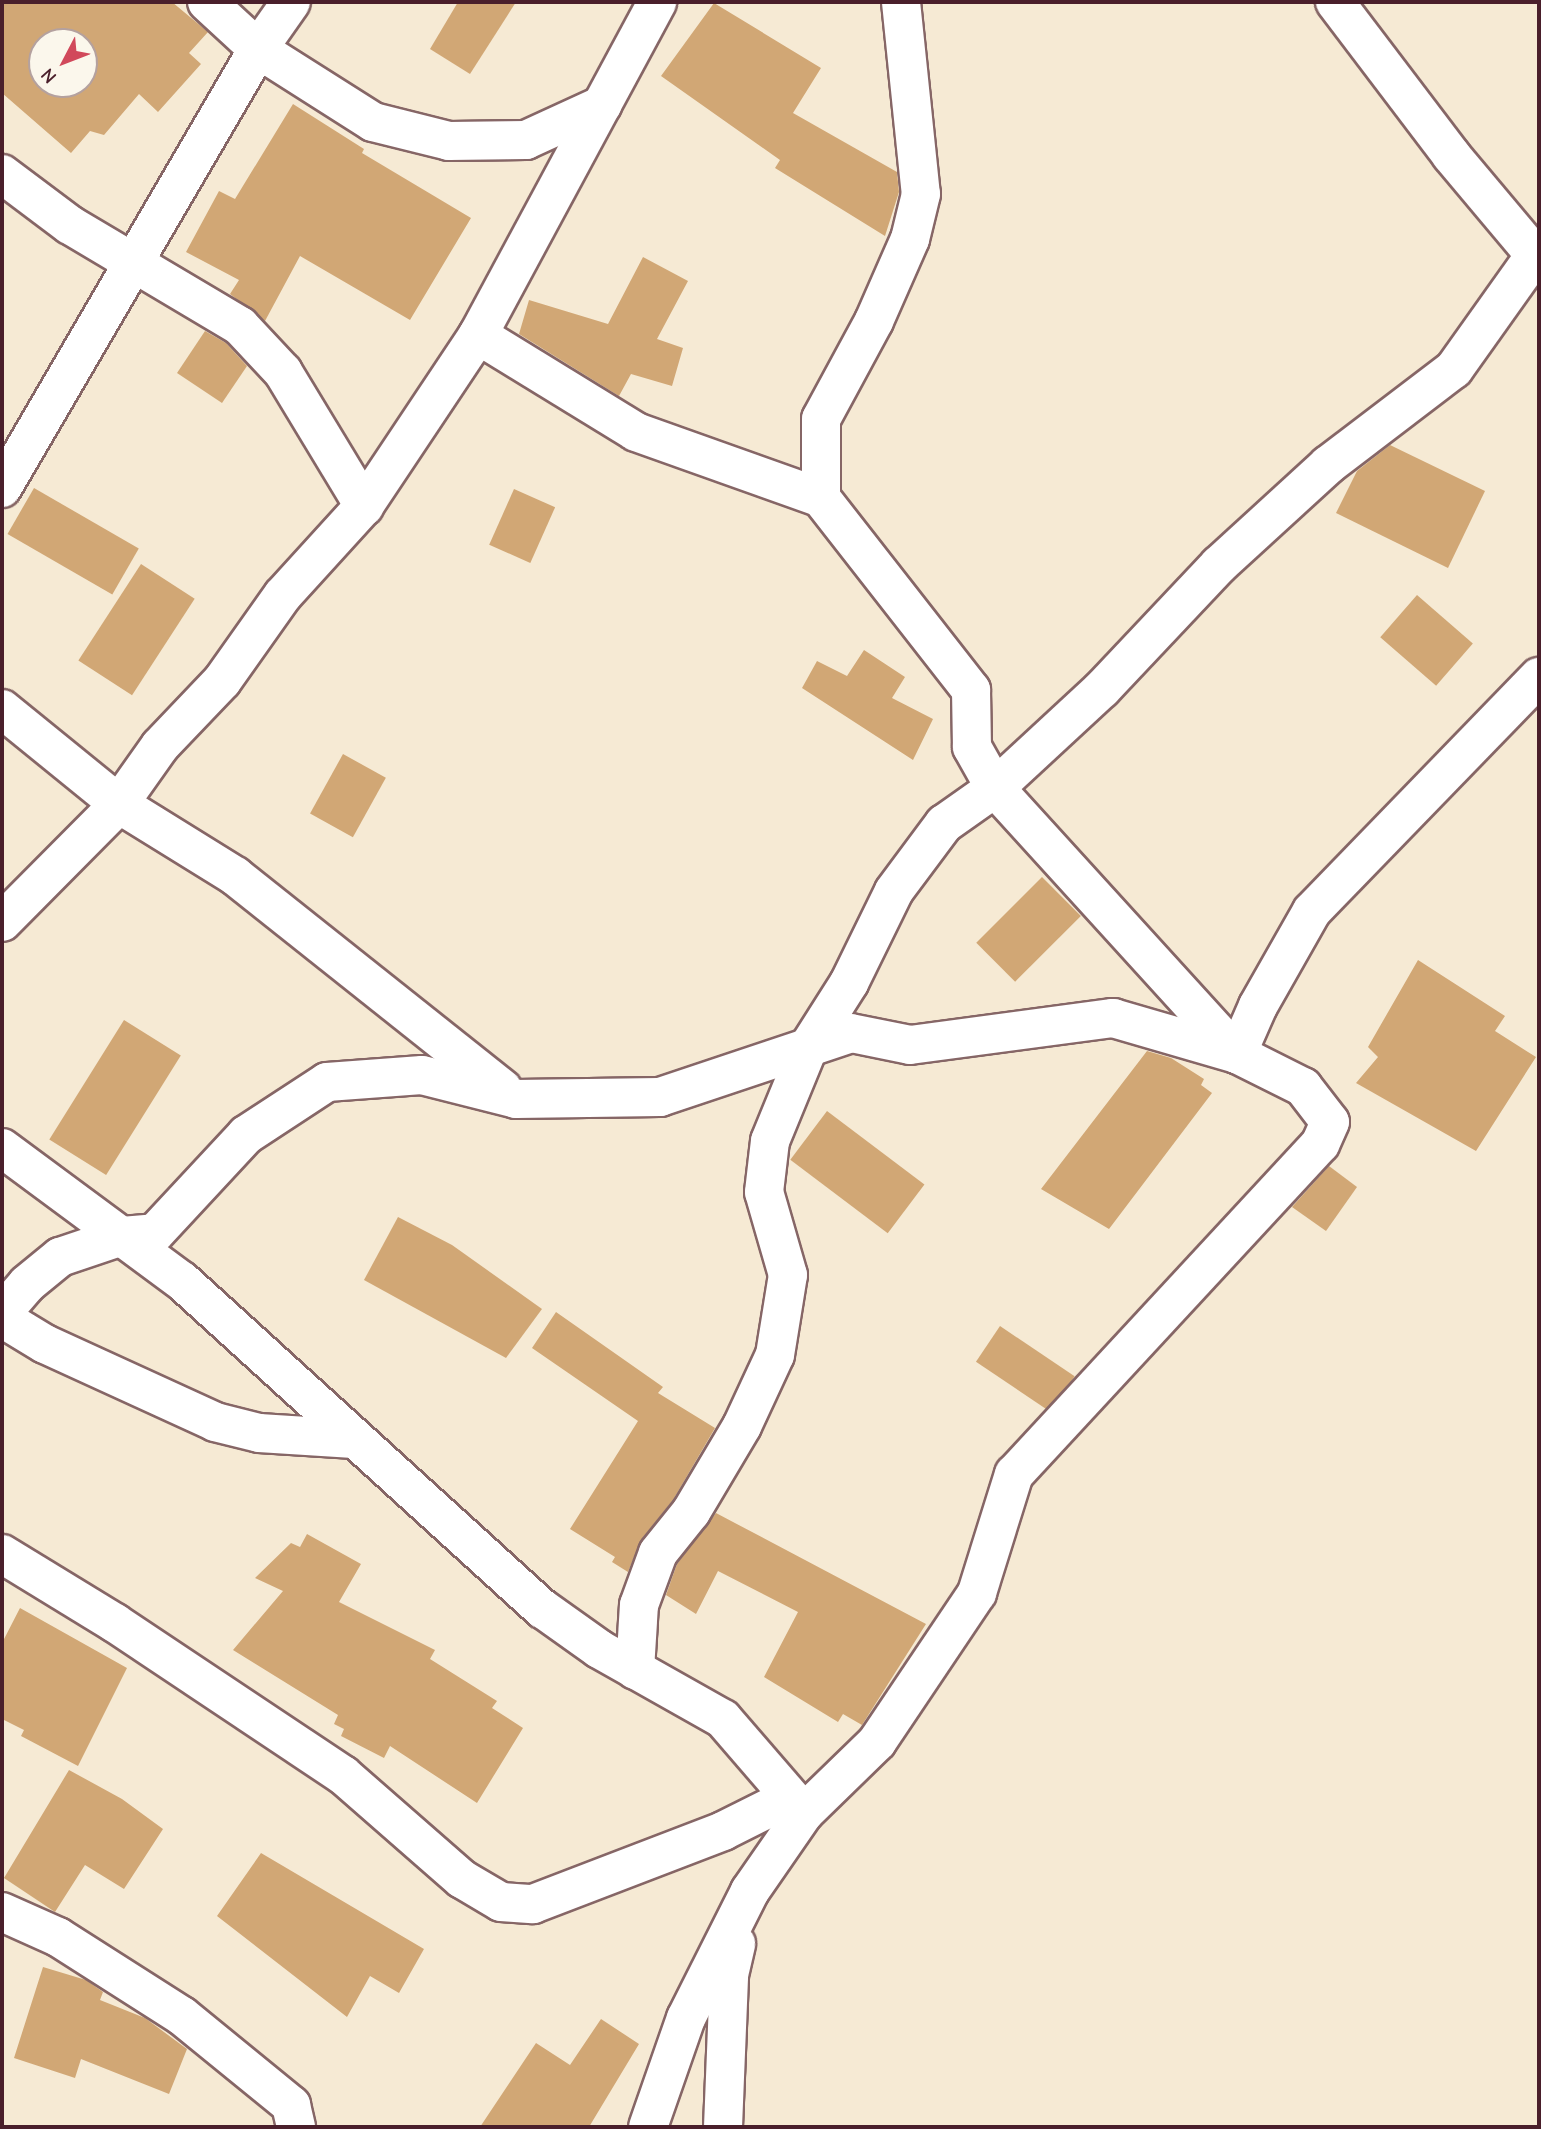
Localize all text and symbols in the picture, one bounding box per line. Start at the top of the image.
north arrow [28,28,98,98]
text: N [37,64,61,88]

